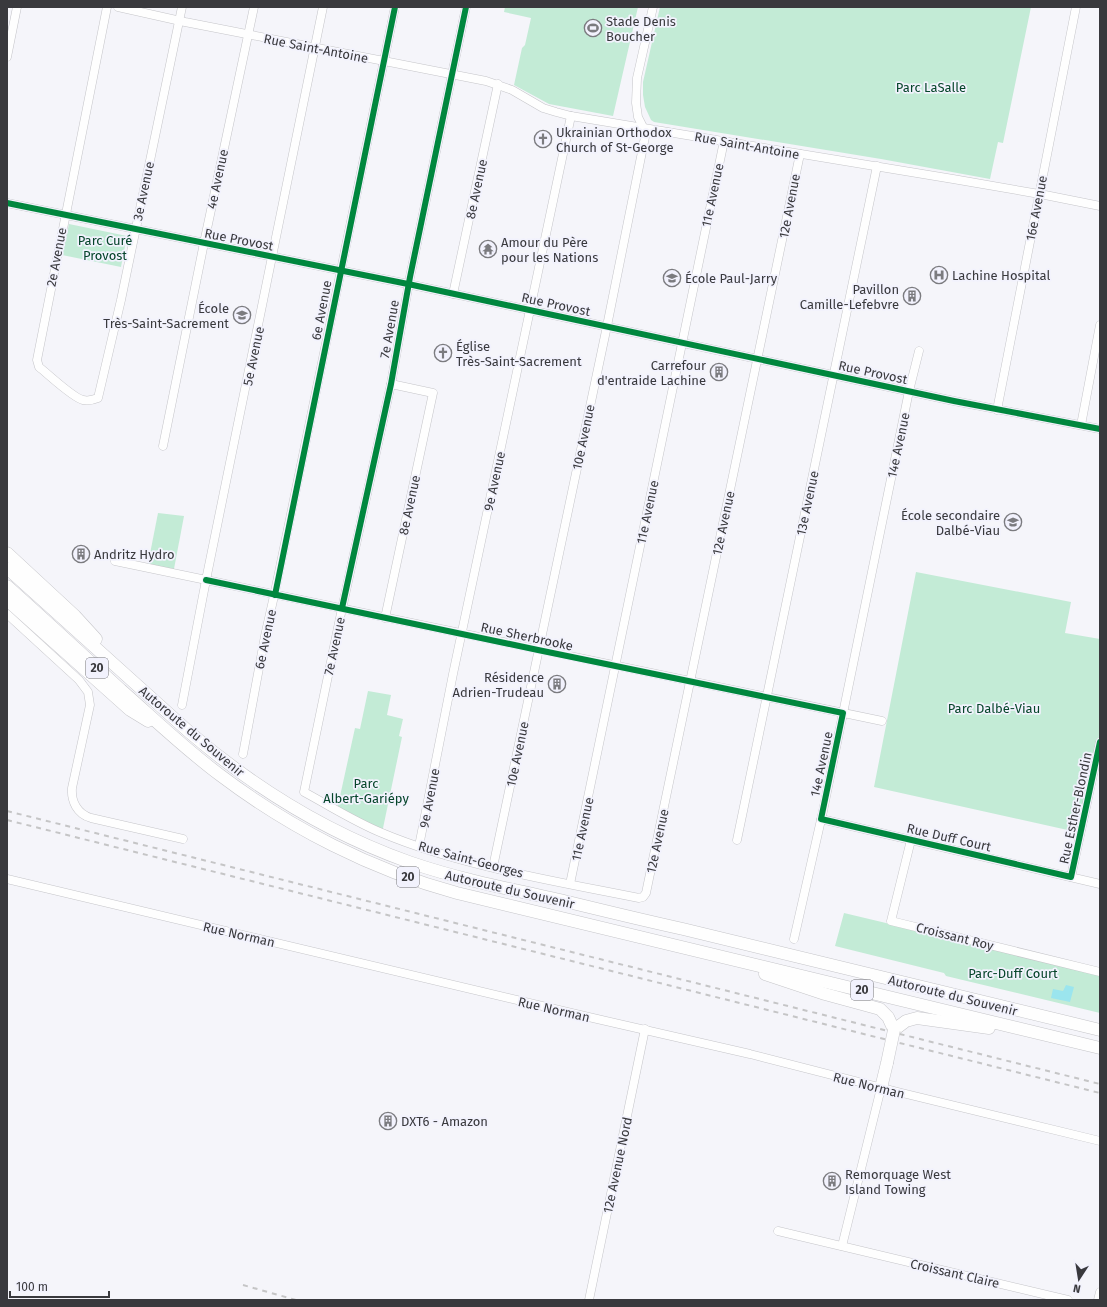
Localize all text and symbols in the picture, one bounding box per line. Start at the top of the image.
place label: Stade Denis Boucher [606,14,676,44]
sports icon: Stade Denis Boucher [583,18,603,38]
street label: Rue Saint-Antoine [262,31,369,66]
park label: Parc LaSalle [896,80,966,95]
place label: Ukrainian Orthodox Church of St-George [556,125,673,155]
church icon: Ukrainian Orthodox Church of St-George [533,129,553,149]
street label: Rue Saint-Antoine [693,129,801,162]
street label: 4e Avenue [204,148,231,210]
street label: 8e Avenue [463,158,490,220]
street label: 3e Avenue [130,160,157,222]
street label: 11e Avenue [698,162,727,228]
street label: 12e Avenue [776,173,803,240]
street label: 16e Avenue [1023,174,1050,242]
street label: Rue Provost [203,225,275,254]
street label: 2e Avenue [43,226,70,288]
park label: Parc Curé Provost [78,233,132,263]
place label: Amour du Père pour les Nations [501,235,598,265]
temple icon: Amour du Père pour les Nations [478,239,498,259]
hospital icon: Lachine Hospital [929,265,949,285]
school or university icon: École Paul-Jarry [662,268,682,288]
place label: Lachine Hospital [952,268,1050,283]
place label: École Paul-Jarry [685,271,778,286]
street label: 6e Avenue [308,279,335,341]
place label: Pavillon Camille-Lefebvre [800,282,899,312]
building icon: Pavillon Camille-Lefebvre [902,286,922,306]
street label: Rue Provost [520,290,592,319]
street label: 7e Avenue [377,299,402,359]
place label: École Très-Saint-Sacrement [103,301,229,331]
school or university icon: École Très-Saint-Sacrement [232,305,252,325]
street label: 5e Avenue [240,325,267,387]
place label: Église Très-Saint-Sacrement [456,339,582,369]
church icon: Église Très-Saint-Sacrement [433,343,453,363]
place label: Carrefour d'entraide Lachine [597,358,706,388]
street label: Rue Provost [837,358,909,387]
building icon: Carrefour d'entraide Lachine [709,362,729,382]
street label: 10e Avenue [569,403,598,471]
street label: 14e Avenue [884,411,913,479]
street label: 9e Avenue [481,450,508,512]
street label: 13e Avenue [793,469,822,537]
street label: 8e Avenue [396,474,423,536]
street label: 11e Avenue [633,479,662,545]
street label: 12e Avenue [709,490,738,557]
place label: École secondaire Dalbé-Viau [901,508,1000,538]
school or university icon: École secondaire Dalbé-Viau [1003,512,1023,532]
building icon: Andritz Hydro [71,544,91,564]
place label: Andritz Hydro [94,547,175,562]
street label: 6e Avenue [252,608,279,670]
street label: 7e Avenue [321,616,348,677]
street label: Rue Sherbrooke [479,619,574,654]
road number: 20 [86,658,108,678]
place label: Résidence Adrien-Trudeau [453,670,544,700]
building icon: Résidence Adrien-Trudeau [547,674,567,694]
street label: Autoroute du Souvenir [136,683,247,780]
park label: Parc Dalbé-Viau [948,701,1040,716]
street label: 10e Avenue [503,720,532,788]
street label: 14e Avenue [807,730,836,798]
street label: Rue Esther-Blondin [1056,751,1095,865]
street label: 9e Avenue [416,767,443,829]
park label: Parc Albert-Gariépy [323,776,409,806]
street label: 11e Avenue [568,796,597,862]
street label: 12e Avenue [643,808,672,875]
street label: Rue Duff Court [905,821,993,855]
street label: Rue Saint-Georges [417,838,525,881]
road number: 20 [397,867,419,887]
street label: Autoroute du Souvenir [444,867,576,912]
street label: Rue Norman [201,919,276,950]
street label: Croissant Roy [915,920,996,953]
park label: Parc-Duff Court [968,966,1058,981]
street label: Autoroute du Souvenir [887,972,1019,1019]
road number: 20 [851,980,873,1000]
street label: Rue Norman [516,994,591,1025]
street label: Rue Norman [832,1069,906,1102]
building icon: DXT6 - Amazon [378,1111,398,1131]
place label: DXT6 - Amazon [401,1114,488,1129]
street label: 12e Avenue Nord [600,1116,635,1215]
place label: Remorquage West Island Towing [845,1167,951,1197]
building icon: Remorquage West Island Towing [822,1171,842,1191]
street label: Croissant Claire [909,1256,1001,1291]
north arrow [1059,1259,1099,1299]
scale bar [10,1273,109,1299]
text: 100 m [16,1280,48,1294]
text: N [1072,1281,1082,1295]

